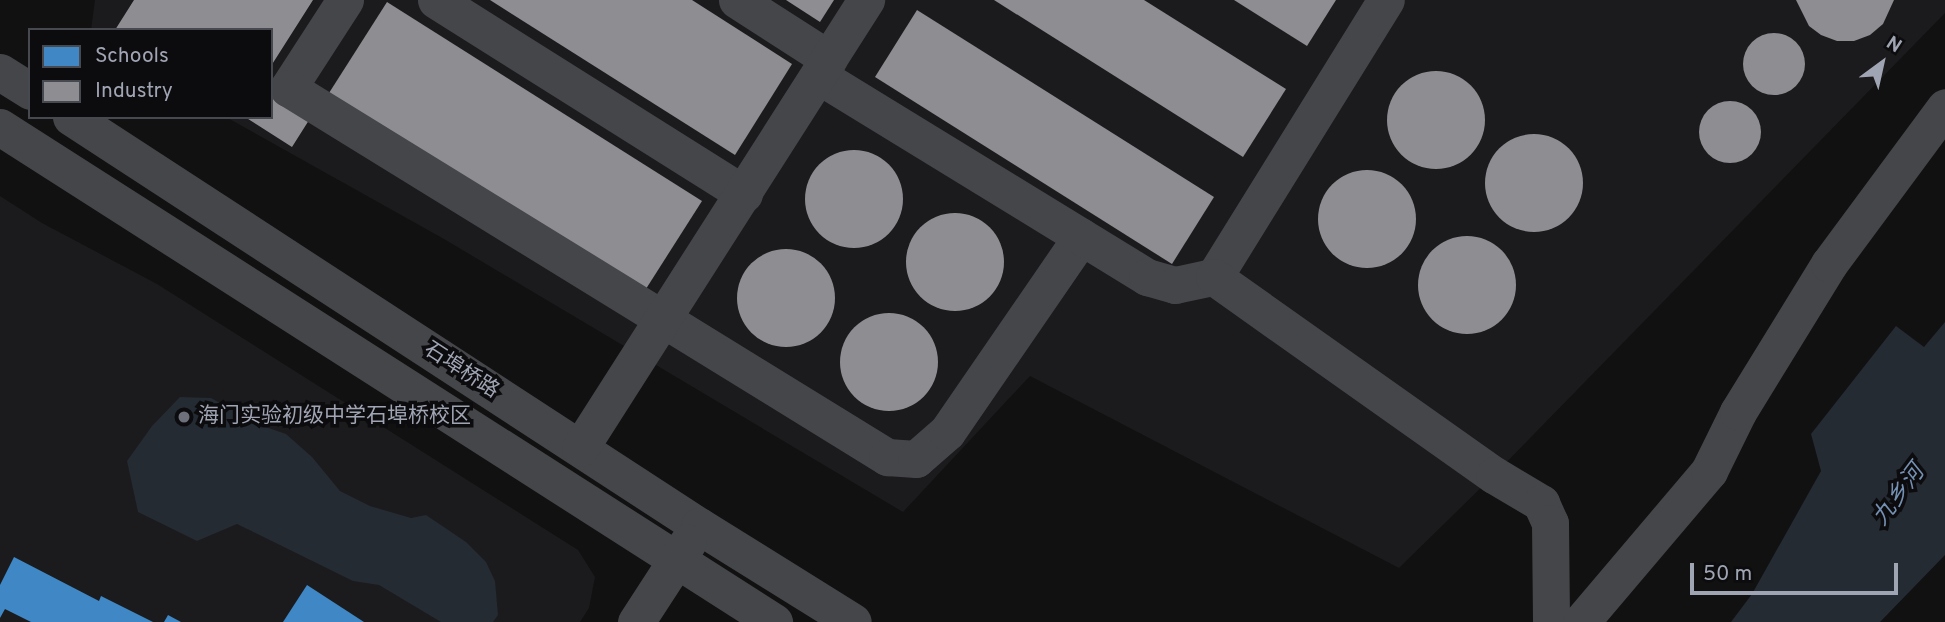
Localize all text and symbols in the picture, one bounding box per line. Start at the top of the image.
legend [28,28,273,119]
north arrow [1847,28,1917,98]
text: N [1881,32,1906,59]
text: Schools [95,43,169,70]
text: Industry [95,78,173,105]
street label: 石埠桥路 [419,338,503,404]
place label: 海门实验初级中学石埠桥校区 [198,404,471,430]
marker: 海门实验初级中学石埠桥校区 [176,409,192,425]
water label: 九乡河 [1868,460,1932,532]
scale bar [1693,548,1901,592]
text: 50 m [1703,561,1752,588]

